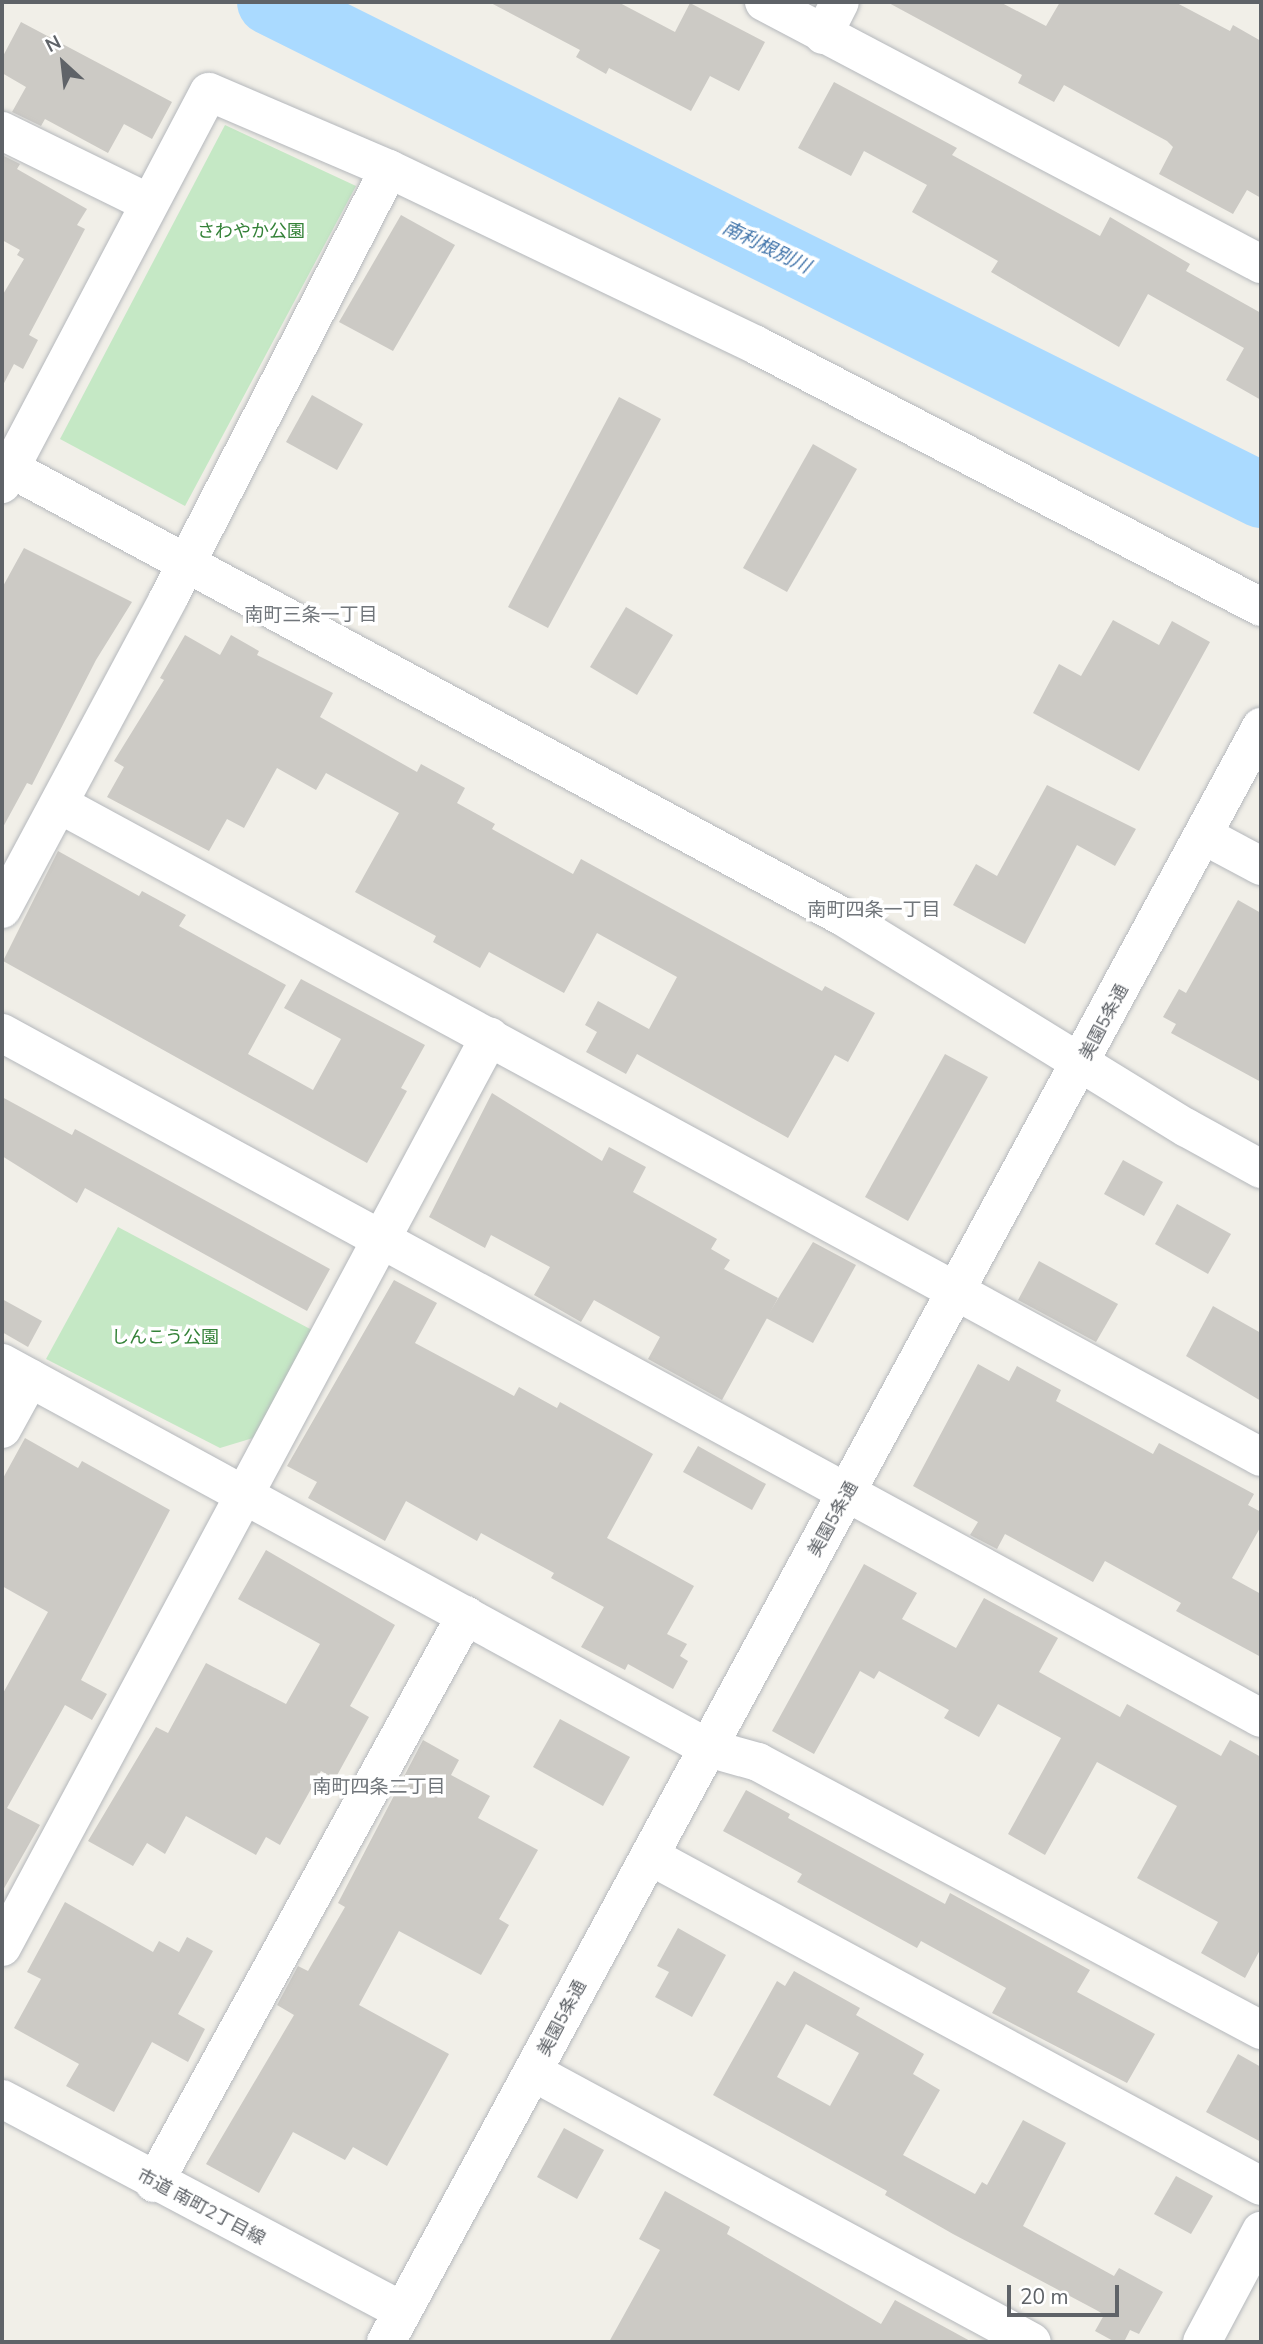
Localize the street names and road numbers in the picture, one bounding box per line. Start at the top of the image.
street label: 美園5条通 [1075,980,1133,1064]
street label: 美園5条通 [803,1478,863,1560]
street label: 美園5条通 [533,1976,591,2060]
street label: 市道 南町2丁目線 [133,2164,269,2250]

